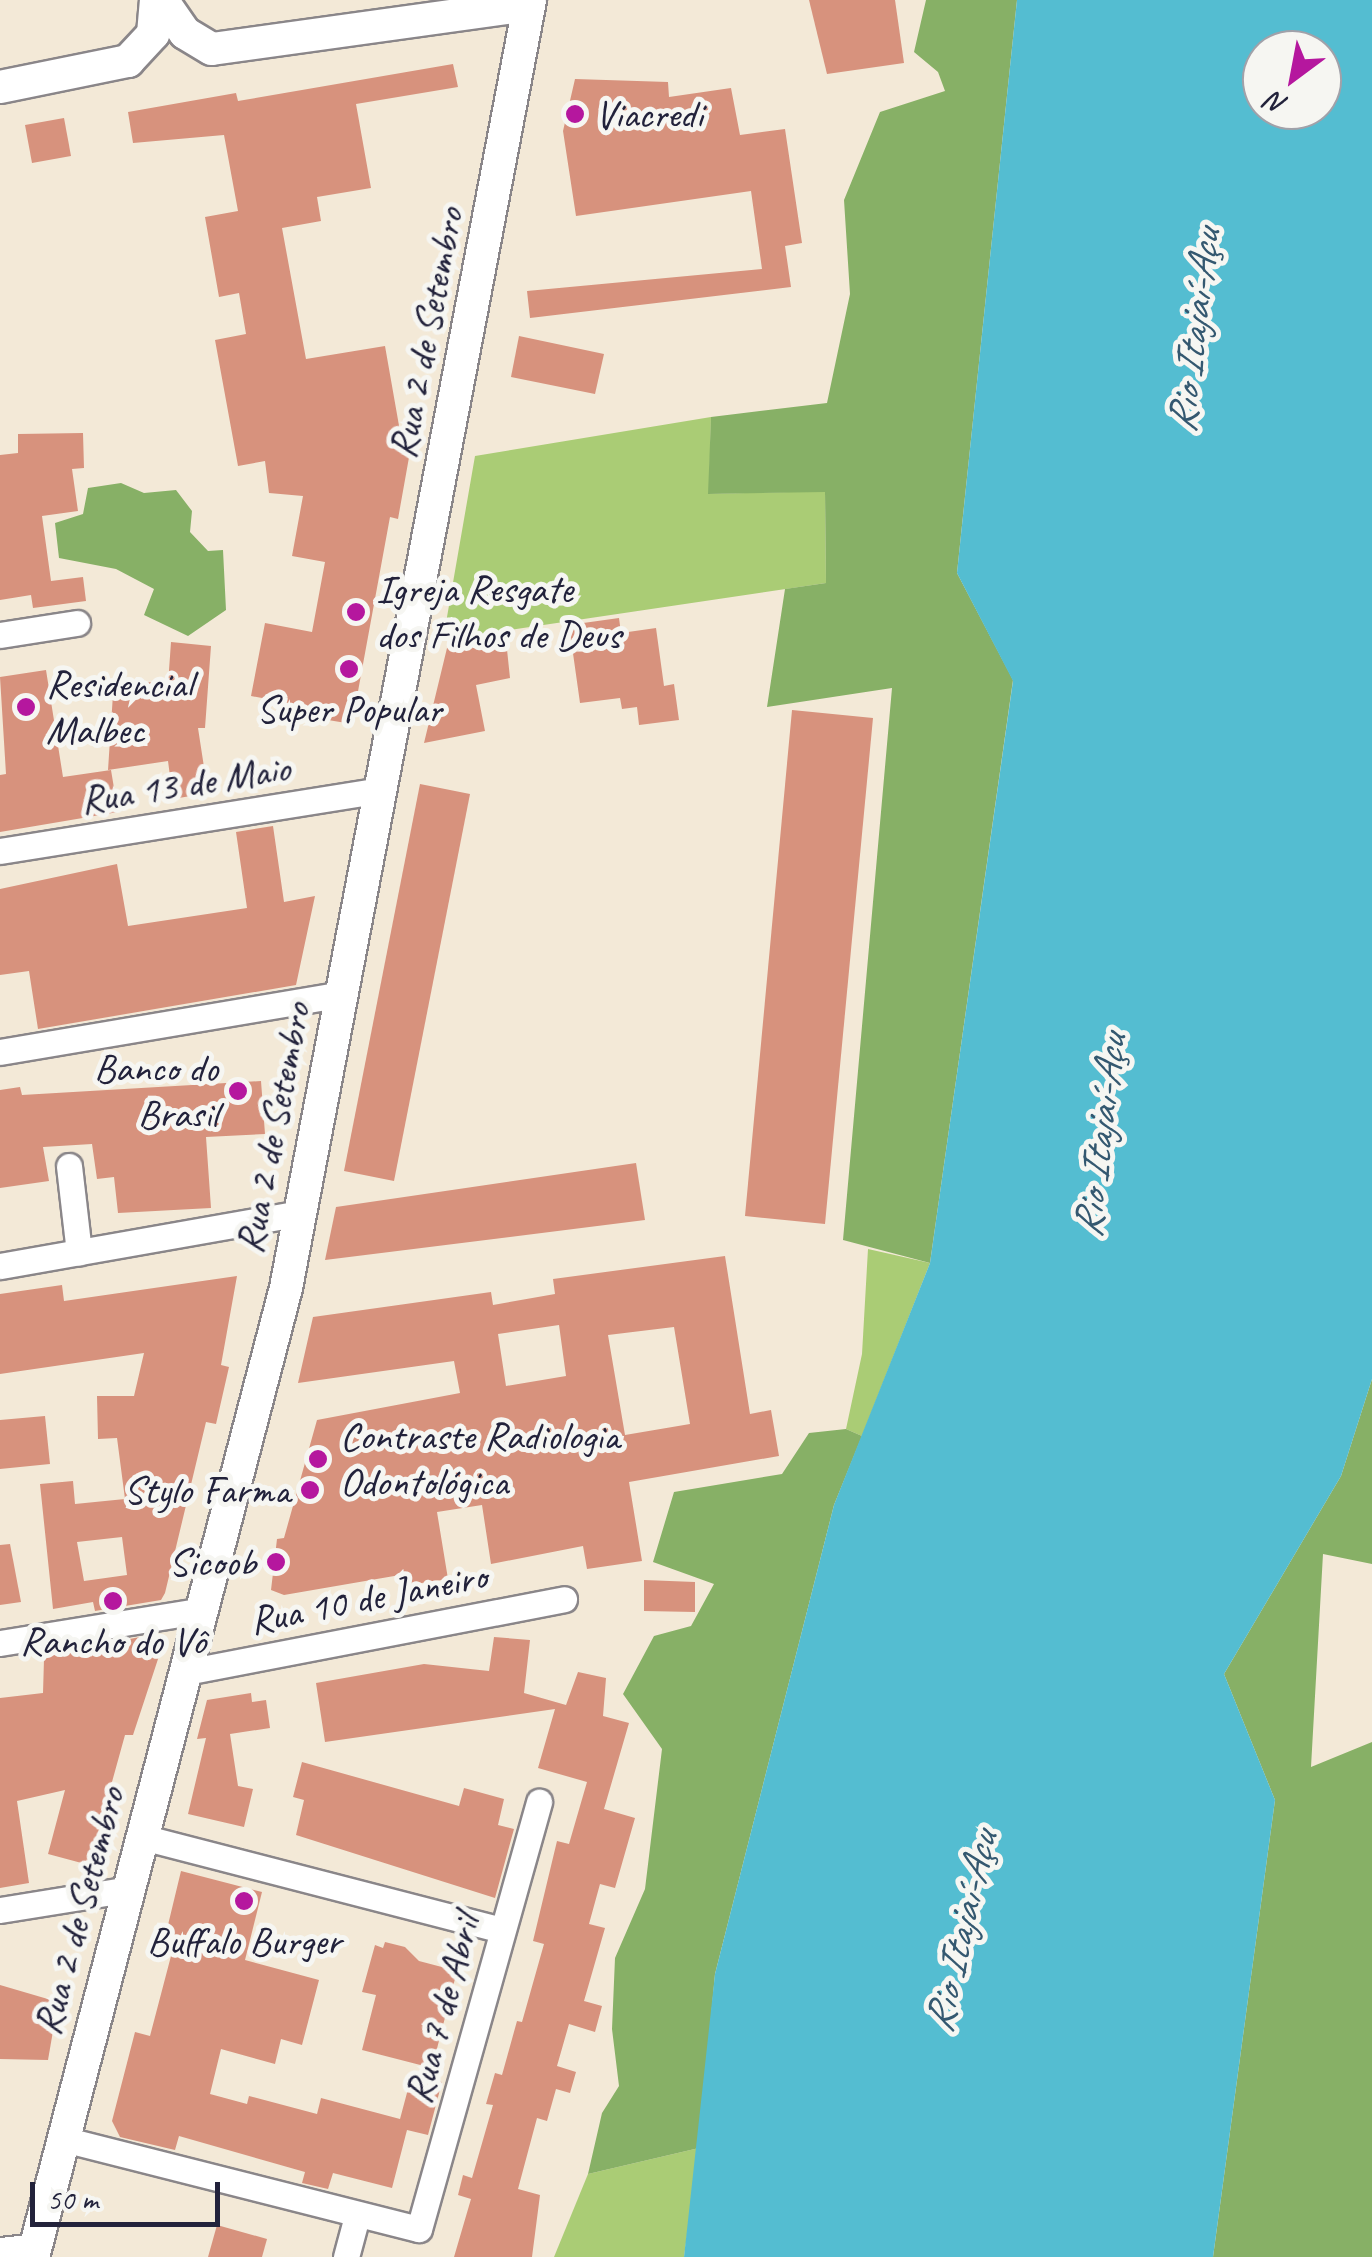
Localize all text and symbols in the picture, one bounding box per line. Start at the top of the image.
north arrow [1242,30,1342,130]
text: N [1260,85,1294,124]
place label: Viacredi [595,90,703,138]
marker: Viacredi [564,103,586,125]
street label: Rua 2 de Setembro [378,203,474,463]
water label: Rio Itajaí-Açu [1157,227,1231,435]
place label: Igreja Resgate dos Filhos de Deus [376,565,621,659]
marker: Igreja Resgate dos Filhos de Deus [345,601,367,623]
marker: Super Popular [338,658,360,680]
place label: Residencial Malbec [46,660,192,754]
place label: Super Popular [257,685,441,733]
marker: Residencial Malbec [15,696,37,718]
street label: Rua 13 de Maio [76,744,294,824]
street label: Rua 2 de Setembro [225,998,321,1258]
water label: Rio Itajaí-Açu [1063,1032,1137,1240]
place label: Banco do Brasil [94,1044,218,1138]
marker: Banco do Brasil [227,1080,249,1102]
place label: Contraste Radiologia Odontológica [340,1412,619,1506]
marker: Contraste Radiologia Odontológica [305,1446,331,1472]
place label: Stylo Farma [123,1466,290,1514]
marker: Stylo Farma [299,1479,321,1501]
place label: Sicoob [168,1538,256,1586]
street label: Rua 10 de Janeiro [245,1551,491,1645]
marker: Sicoob [265,1551,287,1573]
marker: Rancho do Vô [102,1590,124,1612]
place label: Rancho do Vô [20,1617,206,1665]
street label: Rua 2 de Setembro [23,1782,135,2040]
water label: Rio Itajaí-Açu [914,1827,1008,2037]
marker: Buffalo Burger [233,1890,255,1912]
street label: Rua 7 de Abril [394,1910,490,2108]
place label: Buffalo Burger [147,1917,341,1965]
scale bar [35,2162,225,2224]
text: 50 m [47,2180,98,2218]

